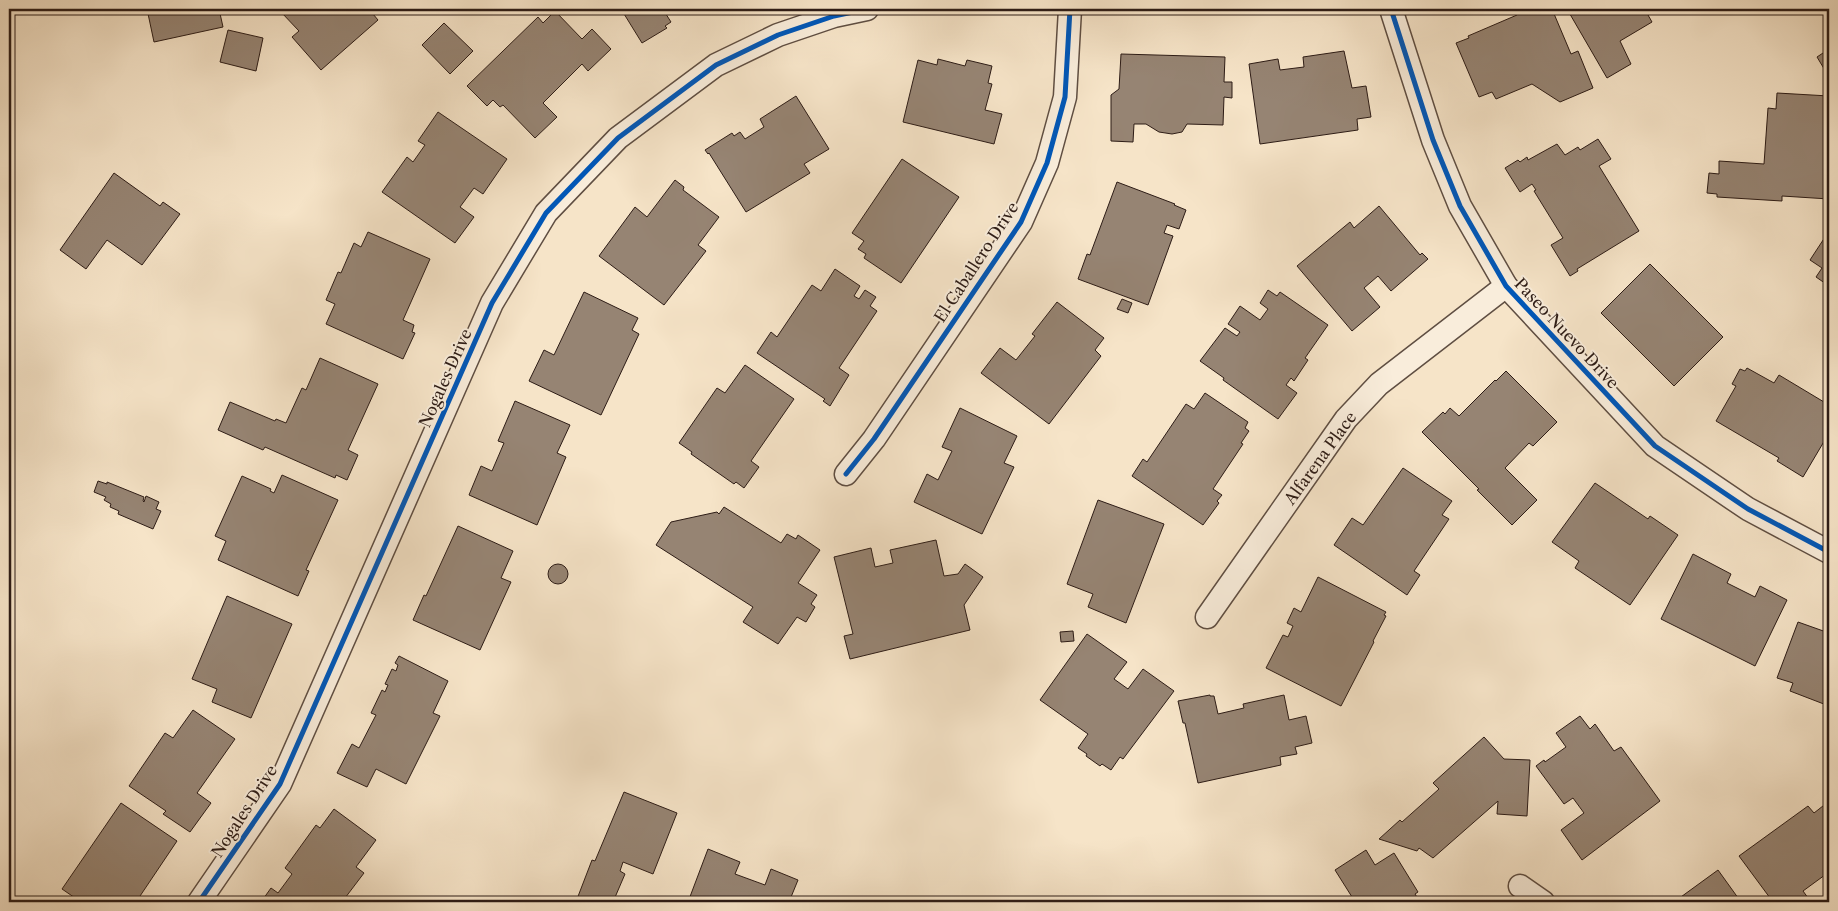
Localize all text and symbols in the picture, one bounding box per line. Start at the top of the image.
street label: El Caballero Drive [930,198,1022,326]
street label: Paseo Nuevo Drive [1511,274,1623,393]
street label: Nogales Drive [414,326,476,430]
street label: Alfarena Place [1279,408,1360,509]
street label: Nogales Drive [207,761,281,861]

